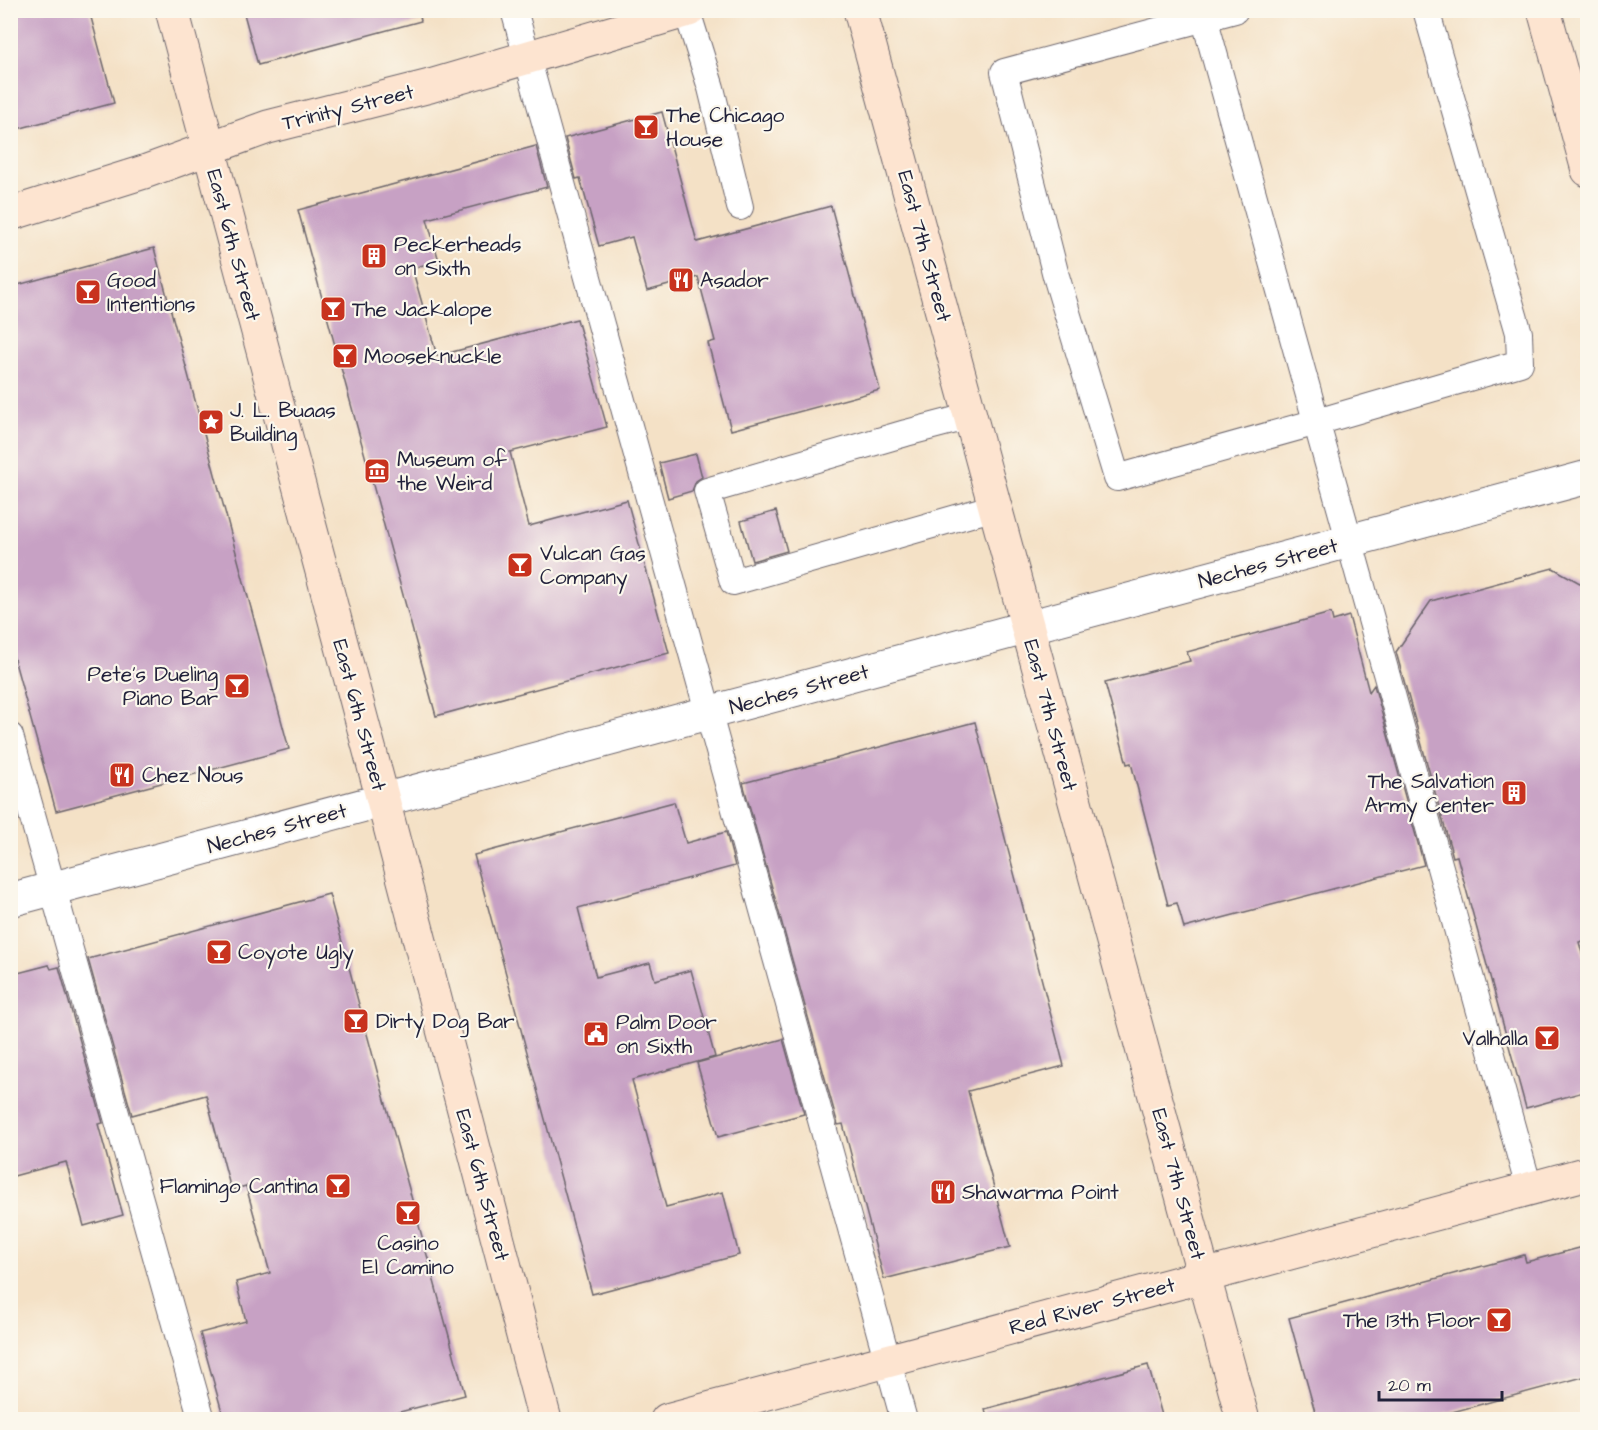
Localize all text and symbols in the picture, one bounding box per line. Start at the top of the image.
street label: Trinity Street [279,77,418,140]
place label: The Chicago House [666,101,784,154]
bar icon: The Chicago House [631,112,661,142]
street label: East 6th Street [199,166,268,325]
street label: East 7th Street [890,167,959,325]
place label: Peckerheads on Sixth [394,230,522,283]
building icon: Peckerheads on Sixth [359,241,389,271]
restaurant icon: Asador [666,265,696,295]
place label: Good Intentions [107,266,196,319]
place label: Asador [700,266,769,295]
bar icon: Good Intentions [73,277,103,307]
bar icon: The Jackalope [318,294,348,324]
place label: The Jackalope [352,295,492,325]
bar icon: Mooseknuckle [330,341,360,371]
place label: Mooseknuckle [364,342,502,371]
place label: J. L. Buaas Building [230,396,336,451]
place icon: J. L. Buaas Building [196,407,226,437]
place label: Museum of the Weird [397,445,507,498]
museum icon: Museum of the Weird [362,456,392,486]
street label: Neches Street [1195,531,1342,596]
place label: Vulcan Gas Company [540,539,646,594]
bar icon: Vulcan Gas Company [505,550,535,580]
street label: East 6th Street [325,636,394,795]
street label: East 7th Street [1016,636,1085,794]
street label: Neches Street [726,657,873,722]
place label: Pete's Dueling Piano Bar [88,660,218,713]
bar icon: Pete's Dueling Piano Bar [222,671,252,701]
restaurant icon: Chez Nous [107,760,137,790]
place label: Chez Nous [142,761,244,790]
place label: The Salvation Army Center [1365,767,1494,822]
building icon: The Salvation Army Center [1499,778,1529,808]
street label: Neches Street [204,796,351,861]
bar icon: Coyote Ugly [204,937,234,967]
place label: Coyote Ugly [238,938,354,969]
bar icon: Dirty Dog Bar [341,1006,371,1036]
place label: Dirty Dog Bar [376,1007,515,1038]
place label: Palm Door on Sixth [616,1008,717,1061]
public building icon: Palm Door on Sixth [581,1019,611,1049]
bar icon: Valhalla [1532,1023,1562,1053]
place label: Valhalla [1462,1024,1528,1053]
street label: East 7th Street [1144,1105,1213,1263]
street label: East 6th Street [448,1106,517,1265]
bar icon: Flamingo Cantina [323,1171,353,1201]
place label: Flamingo Cantina [159,1172,318,1203]
restaurant icon: Shawarma Point [928,1177,958,1207]
place label: Shawarma Point [962,1178,1119,1207]
bar icon: Casino El Camino [393,1198,423,1228]
place label: Casino El Camino [362,1229,454,1282]
street label: Red River Street [1006,1270,1179,1343]
bar icon: The 13th Floor [1484,1305,1514,1335]
place label: The 13th Floor [1343,1306,1480,1335]
scale bar [1379,1364,1502,1402]
text: 20 m [1388,1373,1431,1398]

